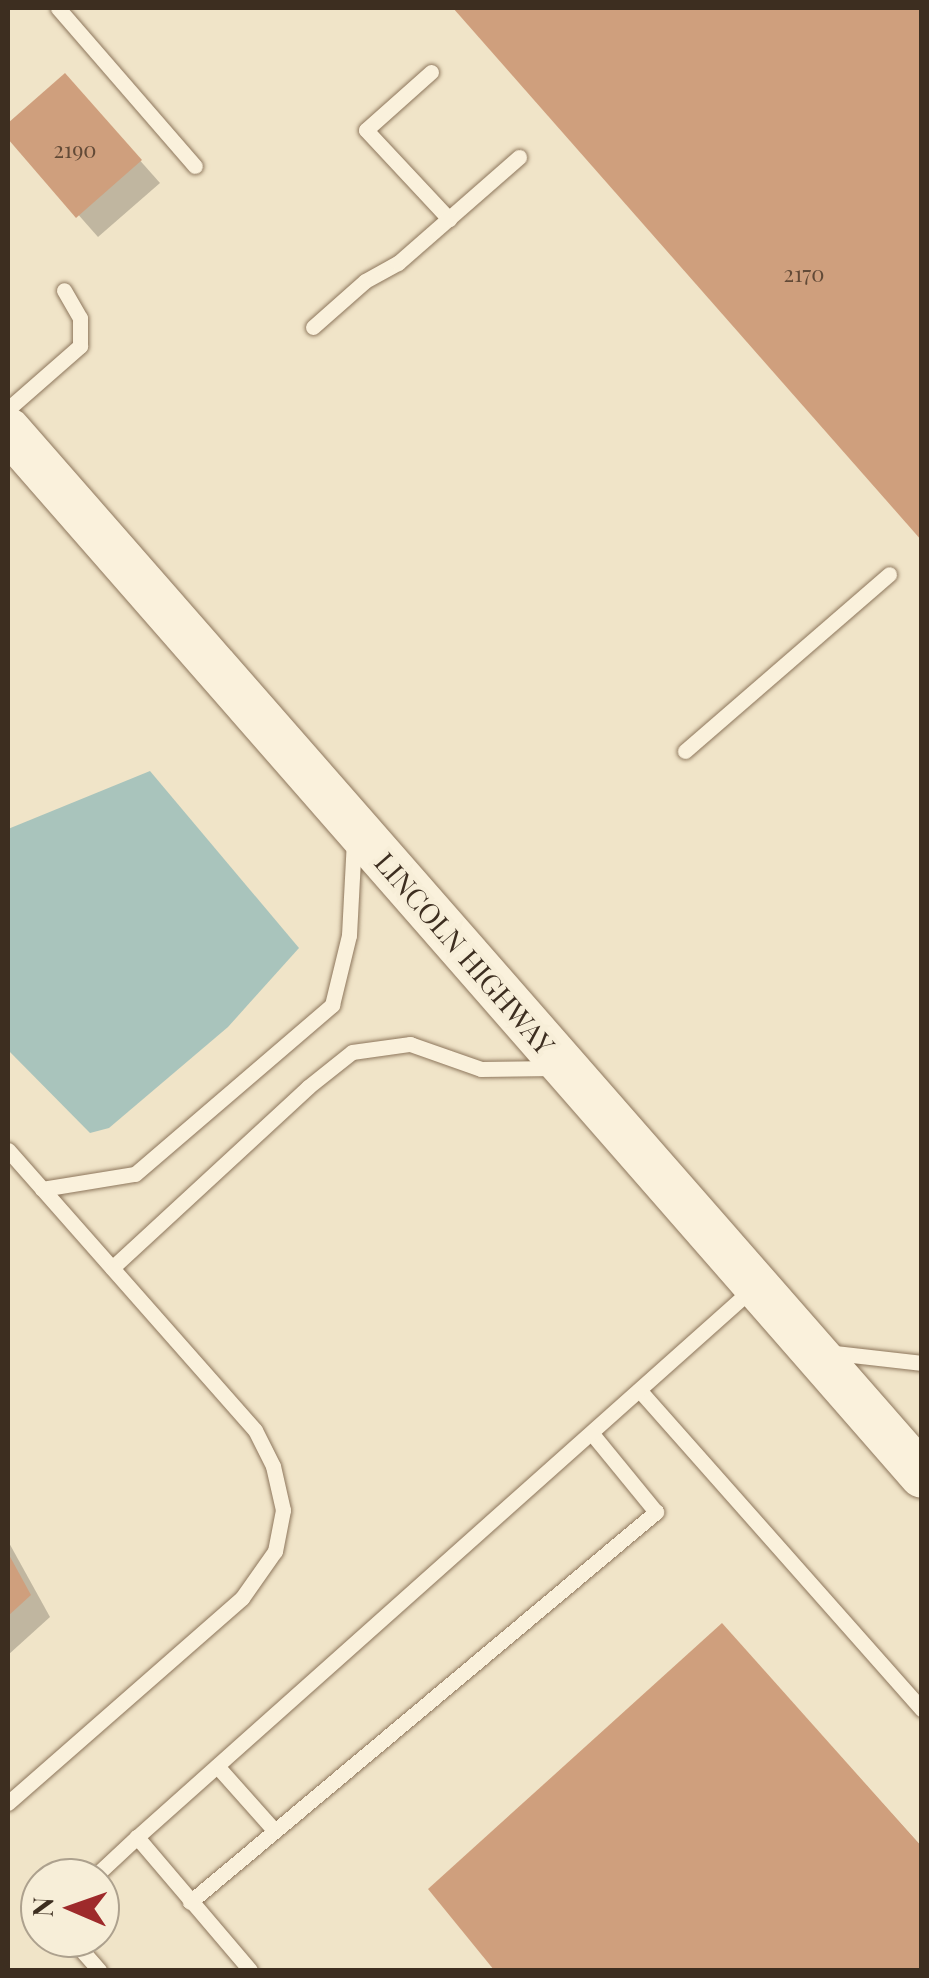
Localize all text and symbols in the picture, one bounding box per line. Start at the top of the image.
house number: 2190 [53,137,97,163]
house number: 2170 [784,261,824,287]
street label: LINCOLN HIGHWAY [368,845,562,1061]
north arrow [20,1858,120,1958]
text: N [23,1896,60,1918]

